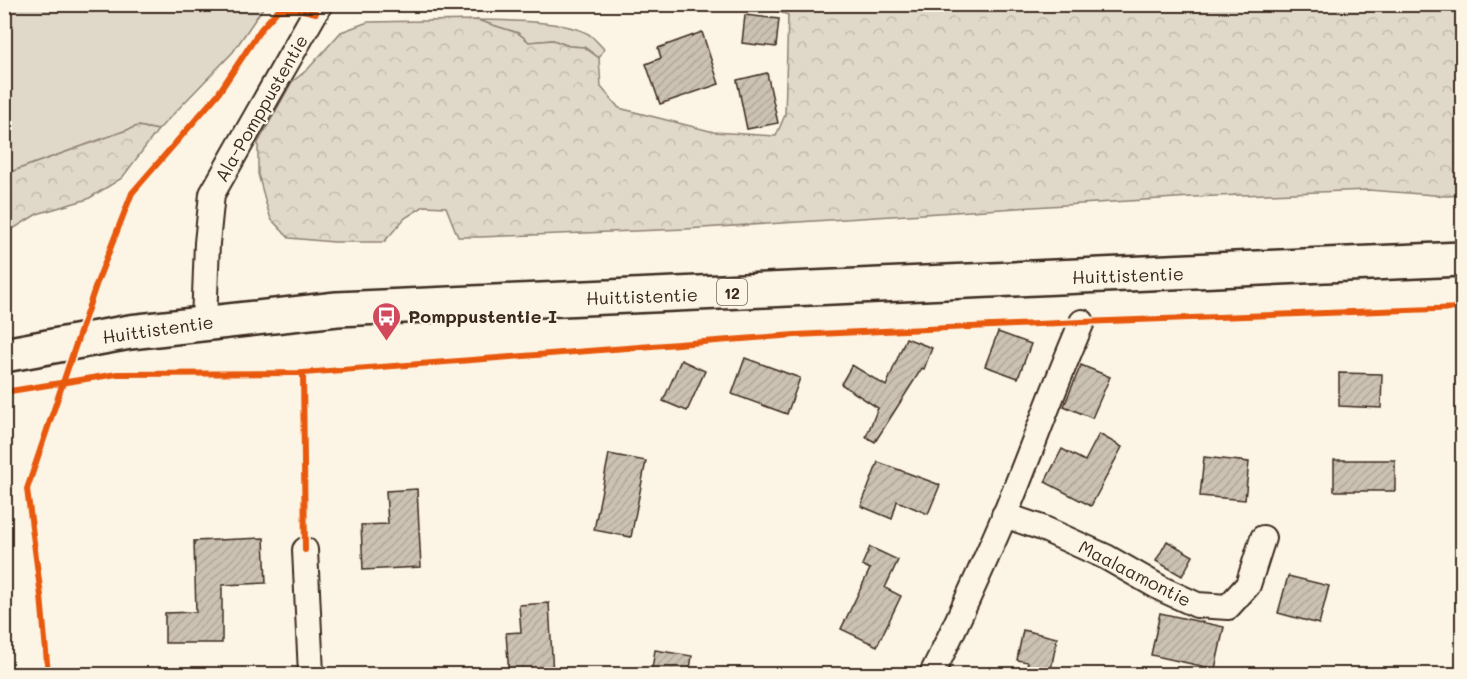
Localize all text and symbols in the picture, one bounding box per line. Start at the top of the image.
street label: Ala-Pomppustentie [209,30,313,186]
street label: Huittistentie [1072,261,1184,289]
road number: 12 [717,279,747,305]
street label: Huittistentie [586,282,698,310]
bus stop icon: Pomppustentie I [371,300,403,342]
place label: Pomppustentie I [408,304,557,328]
street label: Huittistentie [101,309,215,349]
street label: Maalaamontie [1075,534,1195,612]

